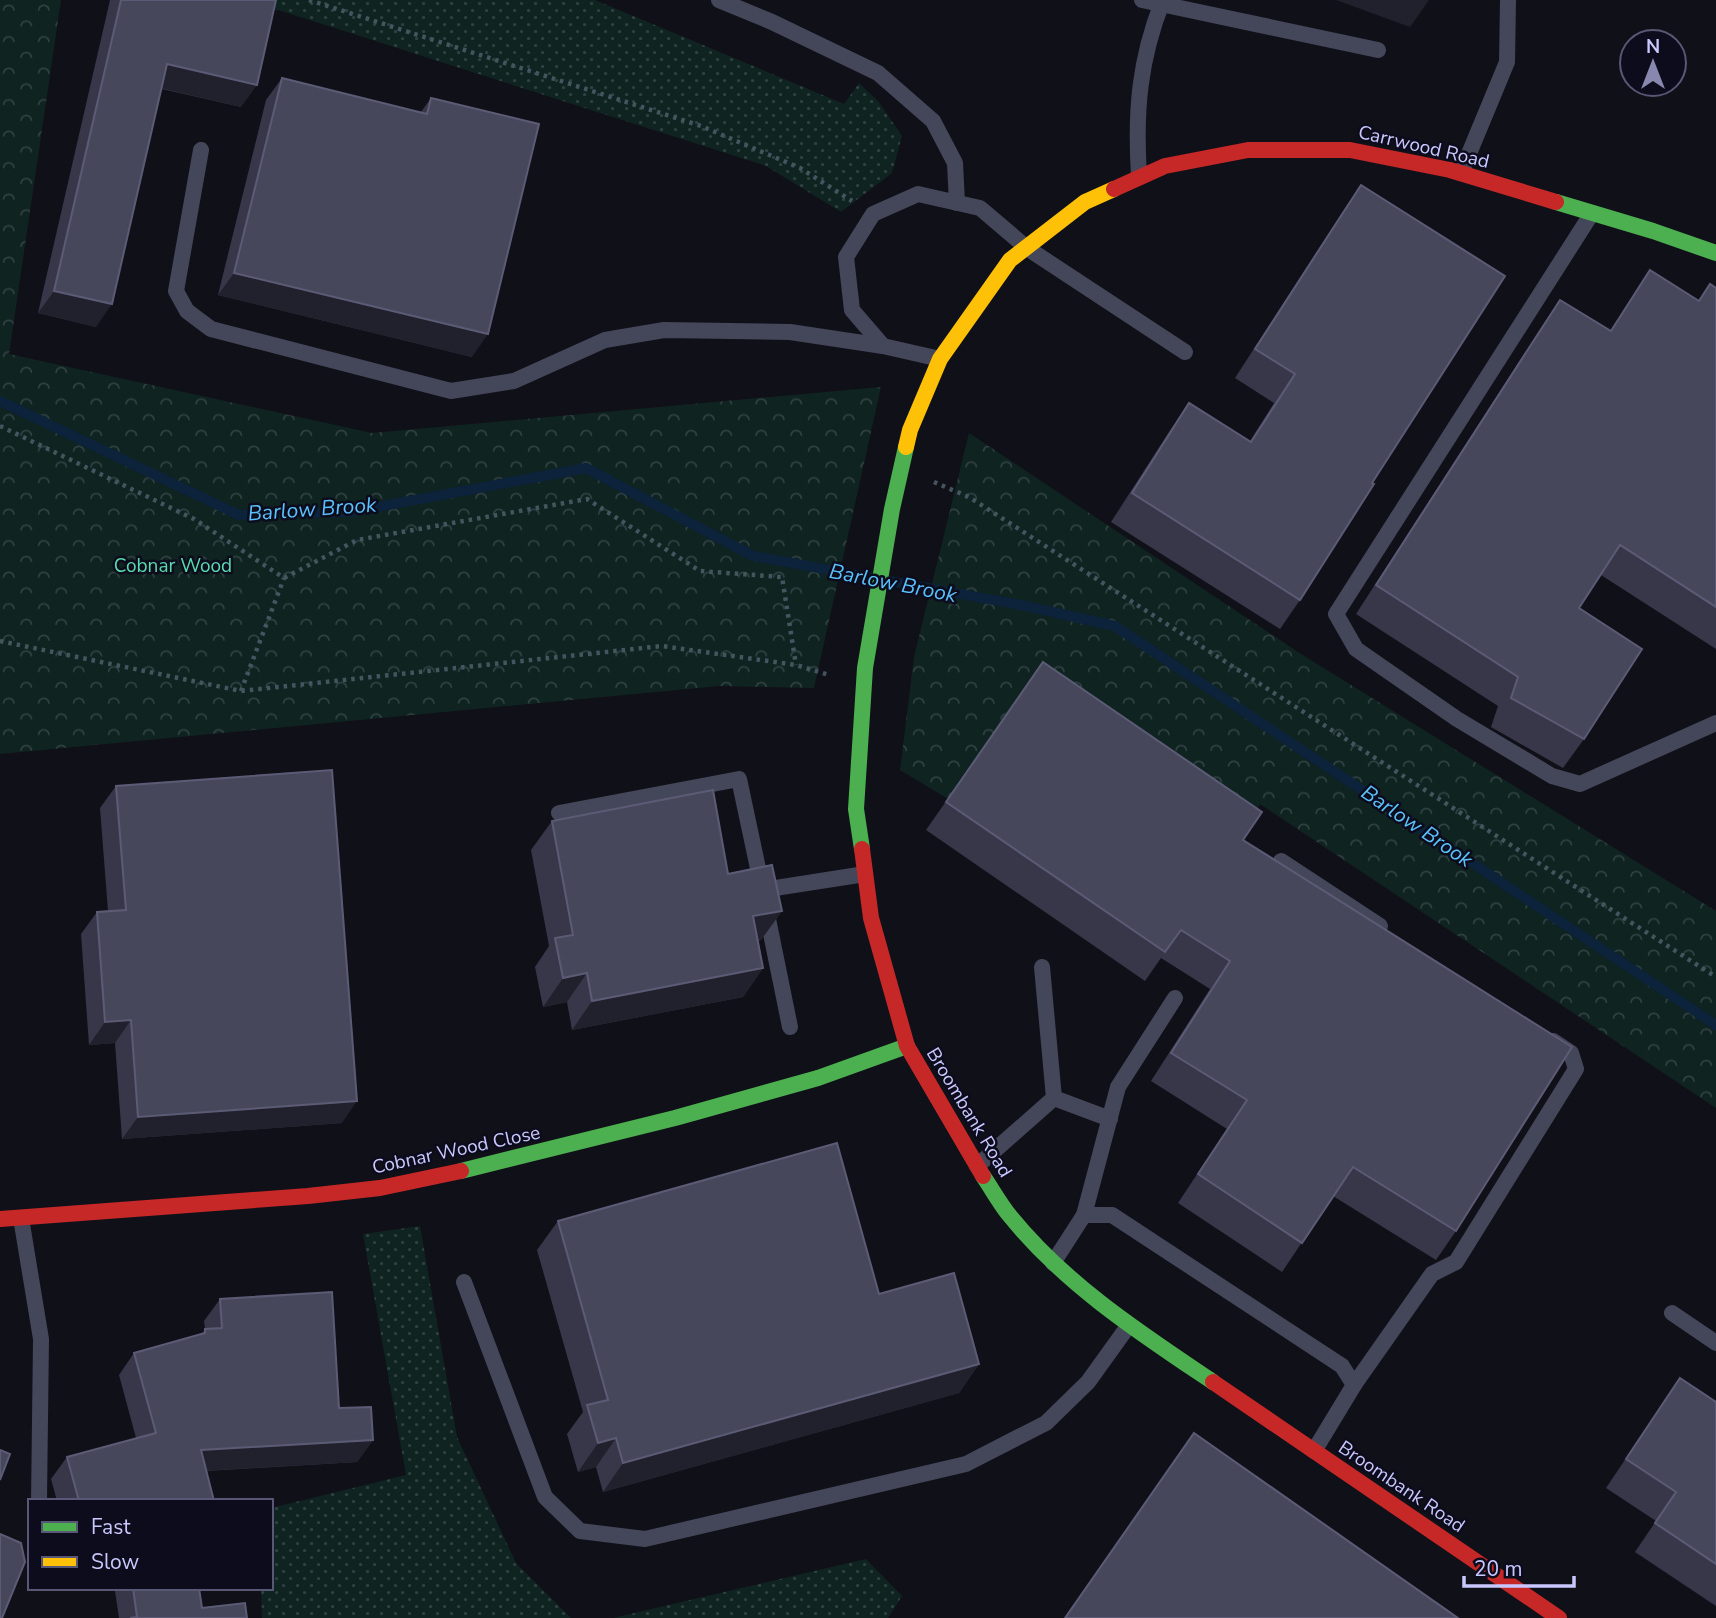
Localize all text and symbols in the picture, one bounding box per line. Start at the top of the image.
north arrow [1618,28,1688,98]
text: N [1646,34,1660,60]
street label: Carrwood Road [1356,119,1492,175]
water label: Barlow Brook [247,491,378,527]
park label: Cobnar Wood [114,553,232,579]
water label: Barlow Brook [827,557,959,609]
water label: Barlow Brook [1356,778,1479,874]
street label: Broombank Road [920,1043,1018,1182]
street label: Cobnar Wood Close [370,1119,543,1181]
street label: Broombank Road [1333,1435,1470,1539]
legend [28,1499,273,1590]
text: Fast [91,1513,131,1541]
scale bar [1464,1544,1574,1588]
text: Slow [91,1548,140,1576]
text: 20 m [1474,1555,1523,1583]

